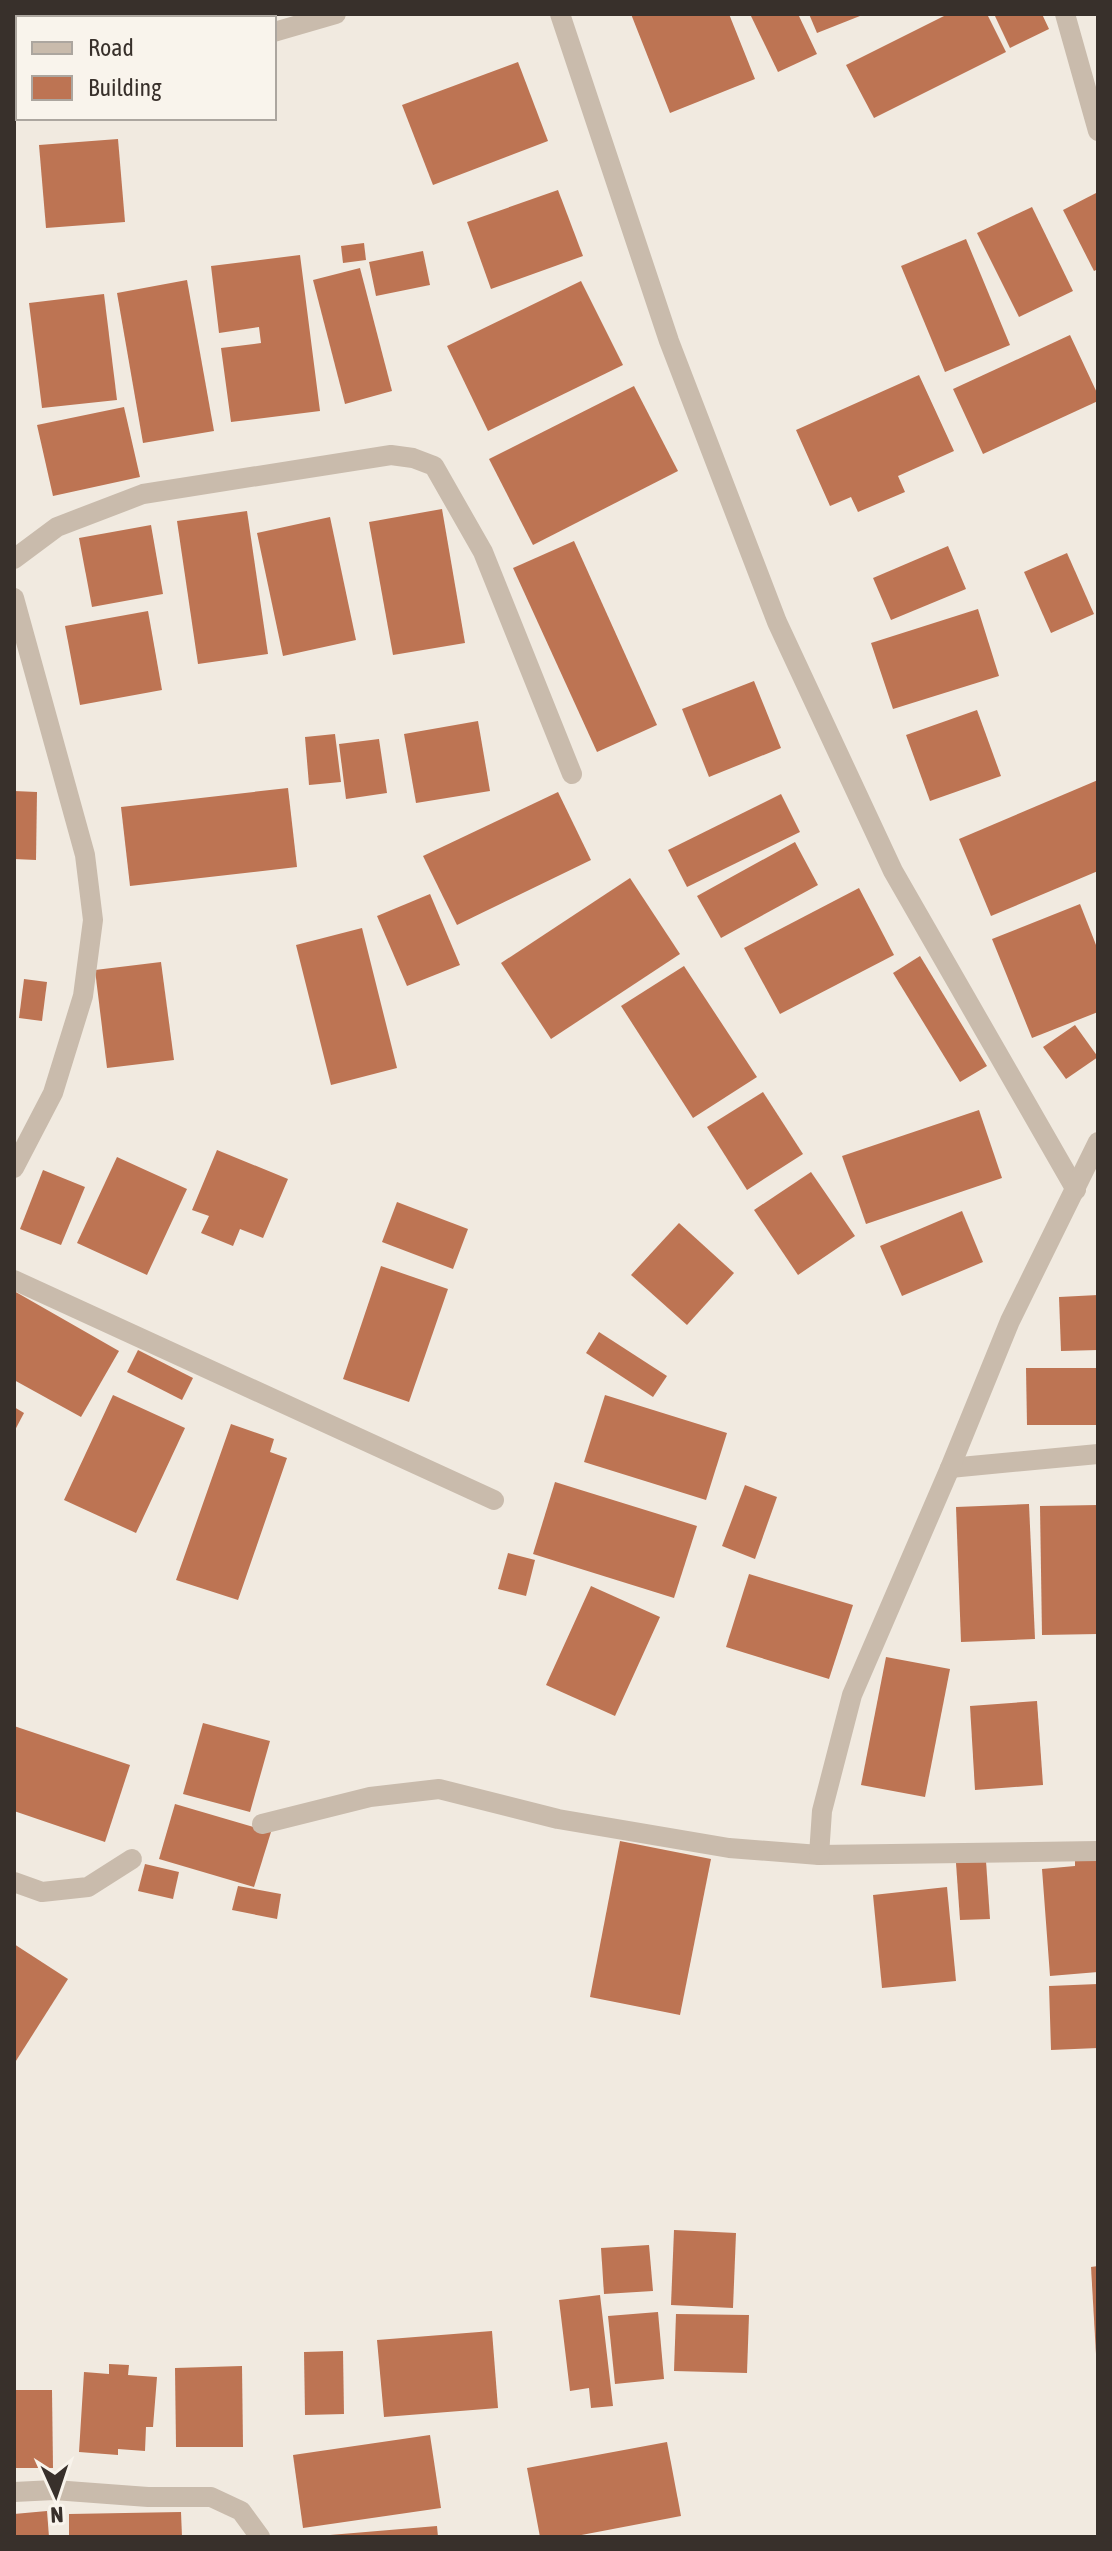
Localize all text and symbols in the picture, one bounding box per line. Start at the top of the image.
legend [16,16,276,120]
text: Road [88,34,134,61]
text: Building [88,74,162,101]
north arrow [16,2455,96,2535]
text: N [50,2502,64,2528]

